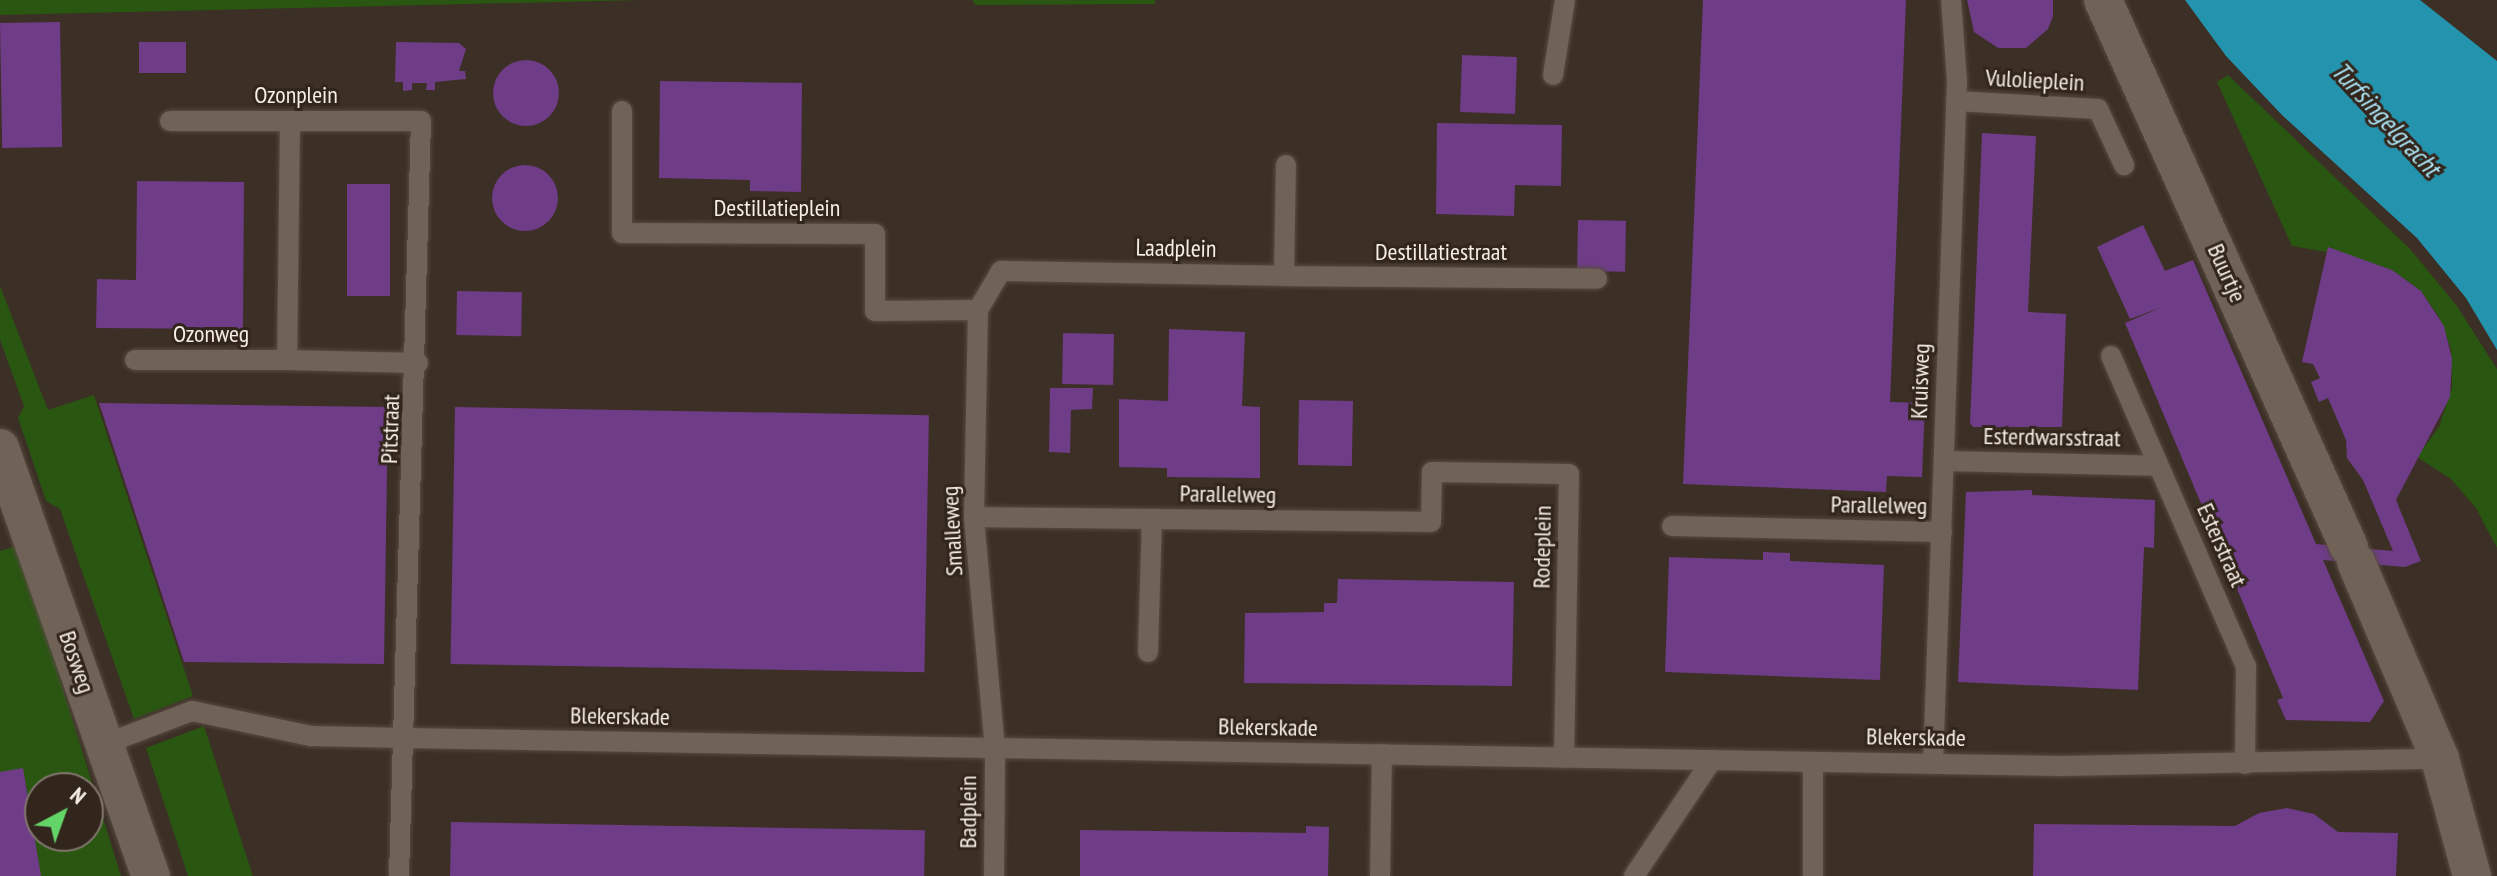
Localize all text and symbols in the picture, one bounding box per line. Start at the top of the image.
water label: Turfsingelgracht [2325,55,2447,183]
street label: Vulolieplein [1985,63,2085,97]
street label: Ozonplein [254,81,338,109]
street label: Destillatieplein [714,194,840,222]
street label: Laadplein [1135,233,1217,263]
street label: Destillatiestraat [1375,238,1507,266]
street label: Buurtje [2201,239,2253,307]
street label: Ozonweg [173,320,249,348]
street label: Kruisweg [1904,343,1936,419]
street label: Pitstraat [374,394,406,464]
street label: Esterdwarsstraat [1983,421,2121,453]
street label: Parallelweg [1179,479,1277,509]
street label: Smalleweg [935,485,969,577]
street label: Parallelweg [1830,490,1928,520]
street label: Esterstraat [2191,499,2253,591]
street label: Rodeplein [1527,505,1557,589]
street label: Bosweg [53,627,101,697]
street label: Blekerskade [570,701,670,731]
street label: Blekerskade [1218,712,1318,742]
street label: Blekerskade [1866,722,1966,752]
north arrow [24,772,104,852]
street label: Badplein [954,776,982,848]
text: N [65,781,92,810]

